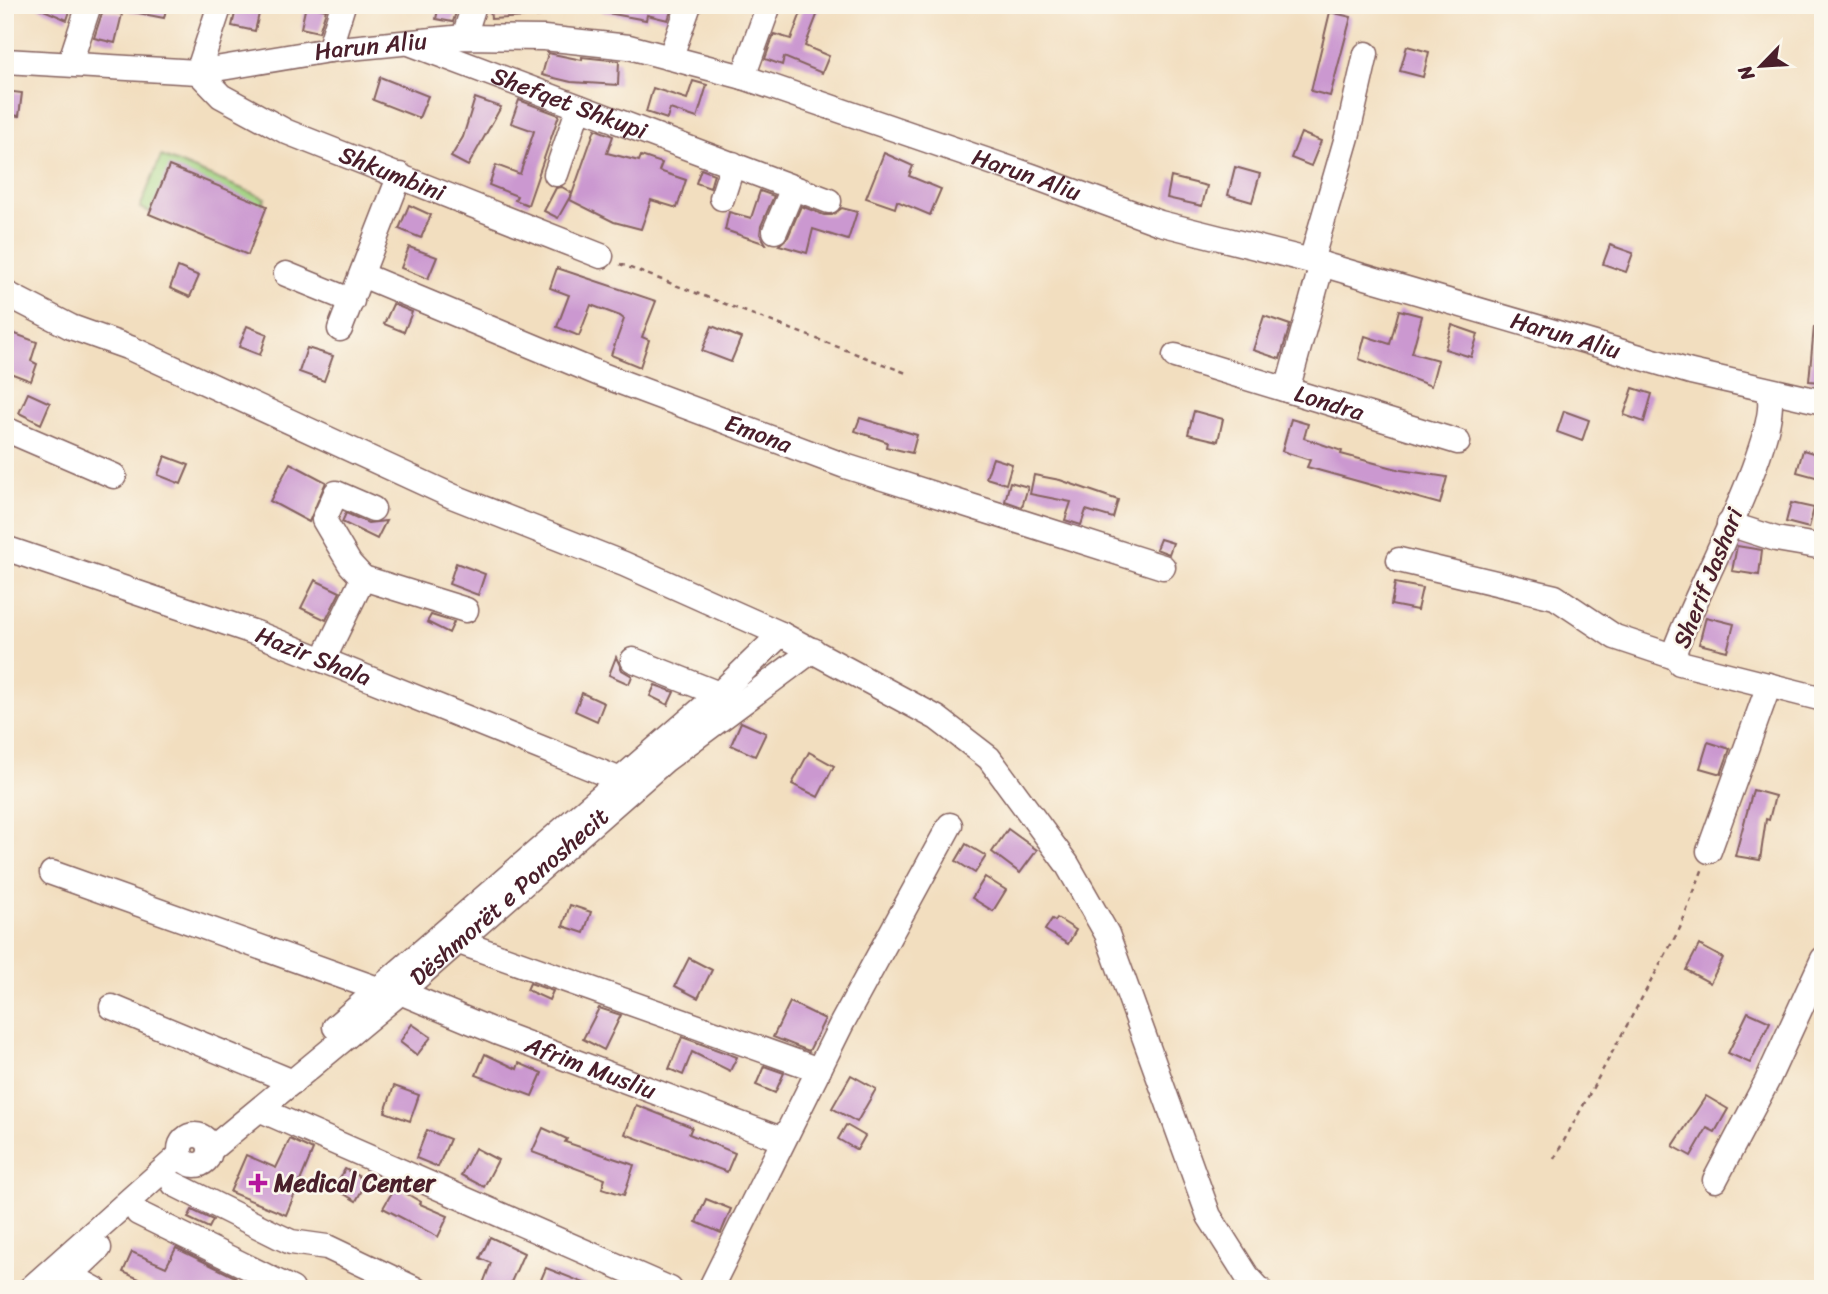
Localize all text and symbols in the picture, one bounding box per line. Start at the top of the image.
street label: Harun Aliu [311,20,429,73]
north arrow [1727,32,1797,102]
street label: Shefqet Shkupi [485,55,655,152]
text: N [1728,59,1764,87]
street label: Shkumbini [333,134,452,214]
street label: Harun Aliu [966,136,1087,213]
street label: Harun Aliu [1506,299,1626,371]
street label: Londra [1289,372,1370,434]
street label: Emona [719,402,799,466]
street label: Sherif Jashari [1661,500,1756,655]
street label: Hazir Shala [249,614,378,698]
street label: Dëshmorët e Ponoshecit [399,797,619,997]
street label: Afrim Musliu [518,1023,662,1111]
place label: Medical Center [273,1162,437,1204]
marker: Medical Center [248,1173,268,1193]

